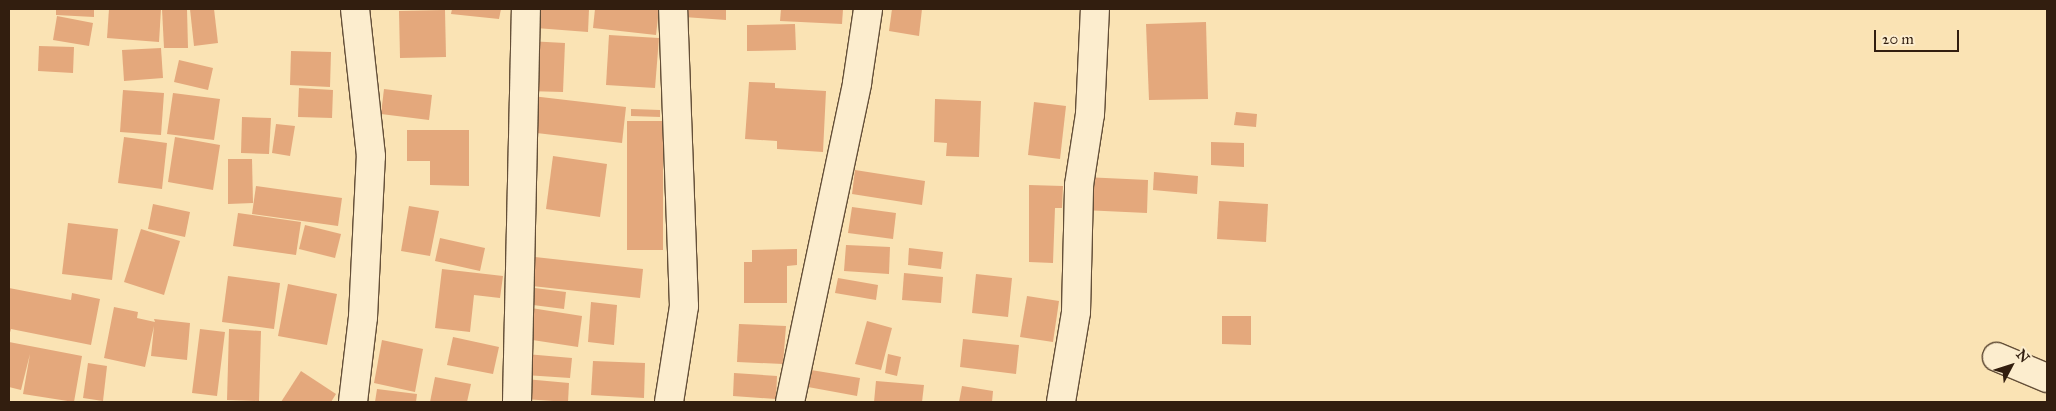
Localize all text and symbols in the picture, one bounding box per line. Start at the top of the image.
scale bar [1876,20,1961,52]
text: 20 m [1882,30,1914,48]
north arrow [1986,341,2036,391]
text: N [2013,346,2033,366]

